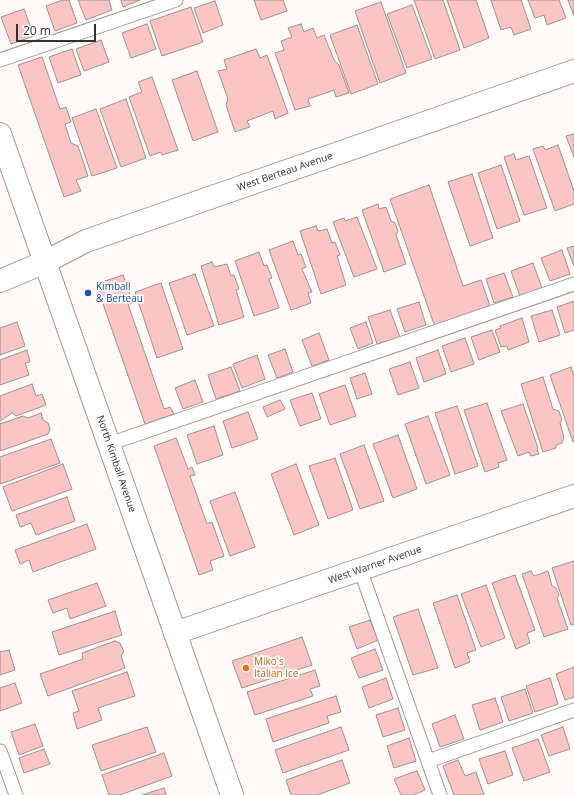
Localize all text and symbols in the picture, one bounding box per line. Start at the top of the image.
scale bar [18,16,98,42]
text: 20 m [23,22,51,39]
street label: West Berteau Avenue [236,150,334,194]
place label: Kimball & Berteau [96,281,143,304]
marker: Kimball & Berteau [83,288,93,298]
street label: North Kimball Avenue [94,414,138,514]
street label: West Warner Avenue [327,543,423,587]
place label: Miko's Italian Ice [254,656,298,680]
marker: Miko's Italian Ice [241,663,251,673]

